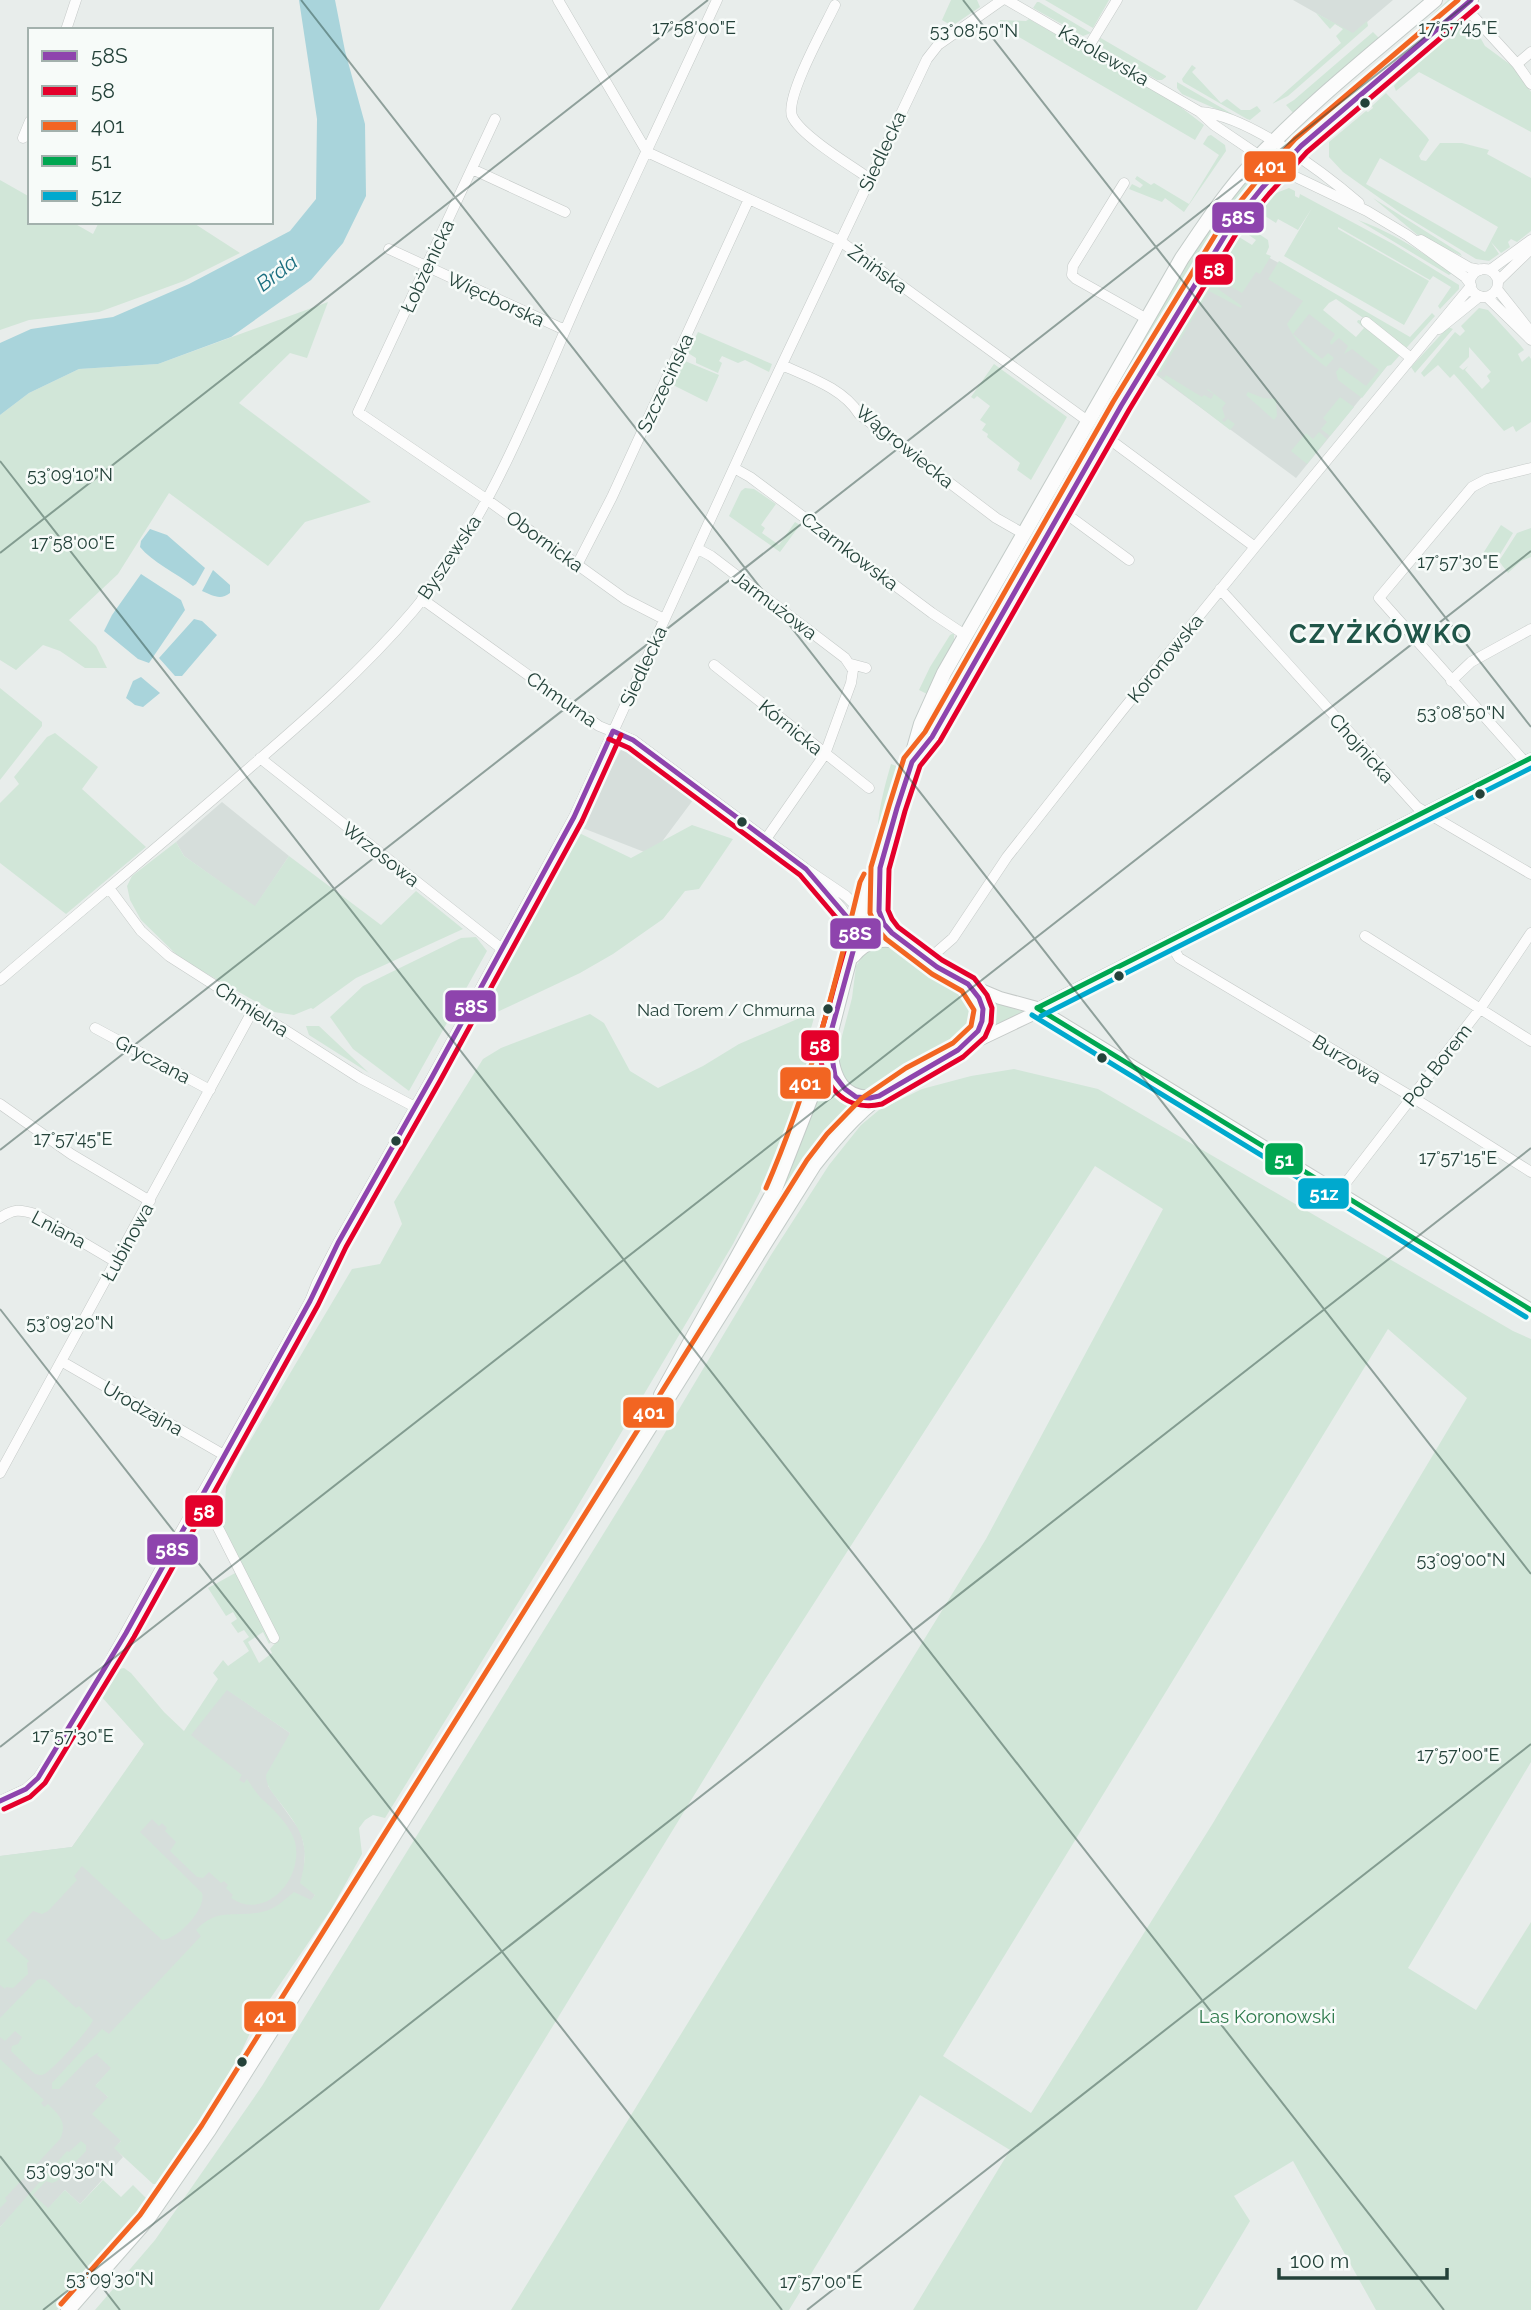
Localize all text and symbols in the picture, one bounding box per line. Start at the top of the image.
text: 17°58'00"E [652,17,736,38]
text: 17°57'45"E [1418,17,1498,38]
text: 53°08'50"N [930,20,1018,41]
street label: Karolewska [1055,20,1153,90]
legend [28,28,273,224]
text: 58S [91,43,128,68]
text: 58 [91,78,115,103]
unlabelled marker [1358,96,1372,110]
street label: Siedlecka [854,107,910,195]
text: 401 [91,113,124,138]
text: 51 [91,148,111,173]
line badge: 401 [1243,150,1297,183]
text: 401 [1254,155,1286,177]
text: 51z [91,183,122,208]
line badge: 58S [1211,201,1265,234]
text: 58S [1221,206,1255,228]
street label: Łobżenicka [396,216,458,316]
street label: Żnińska [844,240,912,298]
water label: Brda [251,249,302,296]
line badge: 58 [1194,253,1234,286]
text: 58 [1203,258,1225,280]
street label: Więcborska [444,267,548,331]
street label: Szczecińska [633,330,697,436]
street label: Wągrowiecka [852,400,958,492]
text: 53°09'10"N [27,464,113,485]
street label: Obornicka [502,506,588,576]
street label: Czarnkowska [797,507,903,595]
street label: Byszewska [413,511,485,603]
text: 17°58'00"E [31,532,115,553]
text: 17°57'30"E [1417,551,1499,572]
street label: Jarmużowa [728,566,822,644]
street label: Koronowska [1123,609,1207,707]
district label: CZYŻKÓWKO [1289,619,1473,649]
street label: Siedlecka [615,622,671,710]
street label: Chmurna [523,667,601,731]
street label: Kórnicka [755,695,827,759]
text: 53°08'50"N [1417,702,1505,723]
street label: Chojnicka [1325,709,1399,787]
unlabelled marker [1473,787,1487,801]
unlabelled marker [735,815,749,829]
street label: Wrzosowa [338,817,424,891]
line badge: 58S [829,917,882,950]
text: 58S [838,922,872,944]
unlabelled marker [1112,969,1126,983]
street label: Chmielna [211,977,293,1041]
line badge: 58S [444,989,497,1023]
text: 58S [454,995,488,1017]
place label: Nad Torem / Chmurna [637,1000,815,1020]
marker: Nad Torem / Chmurna [821,1002,835,1016]
street label: Pod Borem [1398,1019,1476,1111]
line badge: 58 [800,1029,840,1062]
street label: Gryczana [112,1030,194,1088]
street label: Burzowa [1309,1030,1385,1088]
text: 58 [809,1034,831,1056]
unlabelled marker [1095,1051,1109,1065]
line badge: 401 [779,1066,832,1100]
text: 401 [789,1072,821,1094]
text: 17°57'45"E [33,1128,113,1149]
unlabelled marker [389,1134,403,1148]
line badge: 51 [1264,1142,1304,1176]
text: 17°57'15"E [1419,1147,1497,1168]
text: 51 [1274,1148,1294,1170]
line badge: 51z [1297,1177,1350,1210]
text: 51z [1309,1182,1339,1204]
street label: Łubinowa [97,1199,157,1285]
street label: Lniana [28,1206,90,1252]
text: 53°09'20"N [26,1312,114,1333]
street label: Urodzajna [99,1376,187,1440]
line badge: 401 [622,1396,675,1429]
text: 401 [633,1401,665,1423]
line badge: 58 [184,1494,224,1528]
text: 58 [193,1500,215,1522]
line badge: 58S [146,1533,199,1566]
text: 58S [155,1538,189,1560]
text: 53°09'00"N [1416,1549,1506,1570]
text: 17°57'30"E [32,1725,114,1746]
text: 17°57'00"E [1417,1744,1499,1765]
line badge: 401 [243,2000,297,2033]
text: 401 [254,2005,286,2027]
park label: Las Koronowski [1199,2005,1335,2027]
unlabelled marker [235,2055,249,2069]
text: 53°09'30"N [26,2159,114,2180]
scale bar [1279,2236,1447,2280]
text: 100 m [1290,2248,1349,2273]
text: 53°09'30"N [66,2268,154,2289]
text: 17°57'00"E [780,2271,862,2292]

